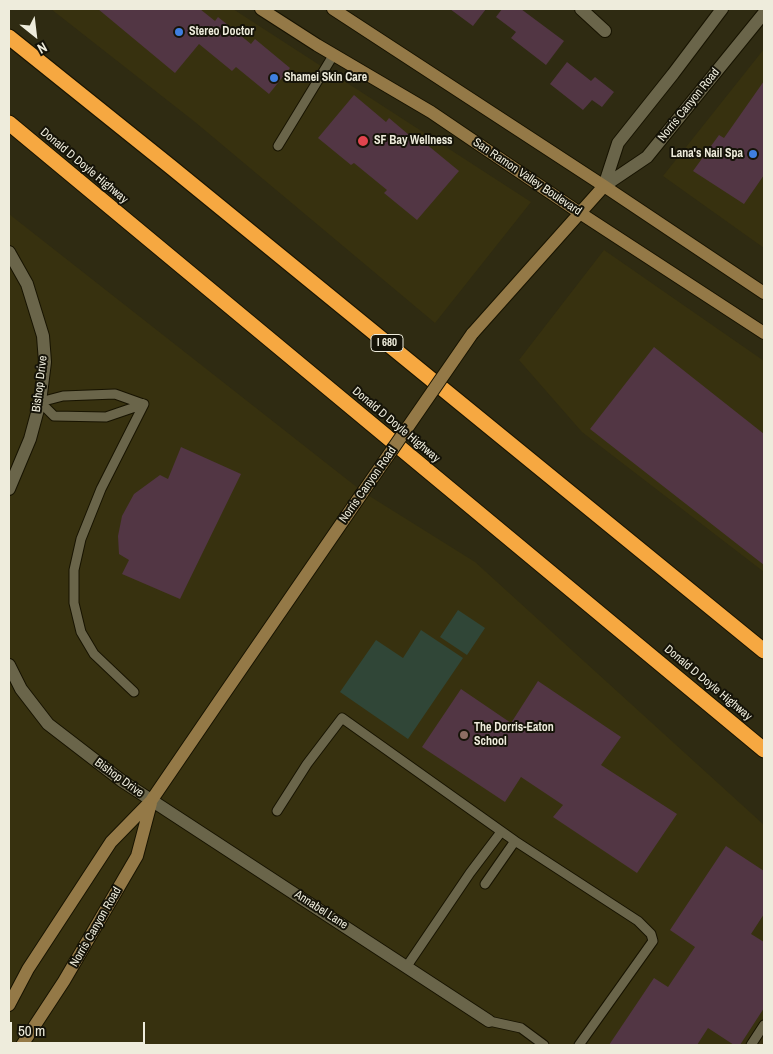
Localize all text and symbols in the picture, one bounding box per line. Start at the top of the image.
north arrow [10,10,60,60]
place label: Stereo Doctor [189,25,254,39]
marker: Stereo Doctor [173,26,185,38]
text: N [34,38,50,58]
street label: Norris Canyon Road [655,66,723,144]
place label: Shamei Skin Care [284,71,367,85]
marker: Shamei Skin Care [268,72,280,84]
street label: Donald D Doyle Highway [37,125,131,207]
marker: SF Bay Wellness [356,134,370,148]
place label: SF Bay Wellness [374,134,453,148]
street label: San Ramon Valley Boulevard [470,135,584,219]
place label: Lana's Nail Spa [671,147,743,161]
marker: Lana's Nail Spa [747,148,759,160]
road number: I 680 [371,334,403,352]
street label: Bishop Drive [29,355,51,413]
street label: Donald D Doyle Highway [349,384,443,466]
street label: Norris Canyon Road [336,444,400,526]
street label: Donald D Doyle Highway [661,642,755,724]
place label: The Dorris-Eaton School [474,721,554,749]
marker: The Dorris-Eaton School [458,729,470,741]
street label: Bishop Drive [92,755,146,801]
street label: Norris Canyon Road [67,885,125,969]
street label: Annabel Lane [292,887,350,933]
scale bar [12,1012,148,1044]
text: 50 m [18,1020,45,1041]

